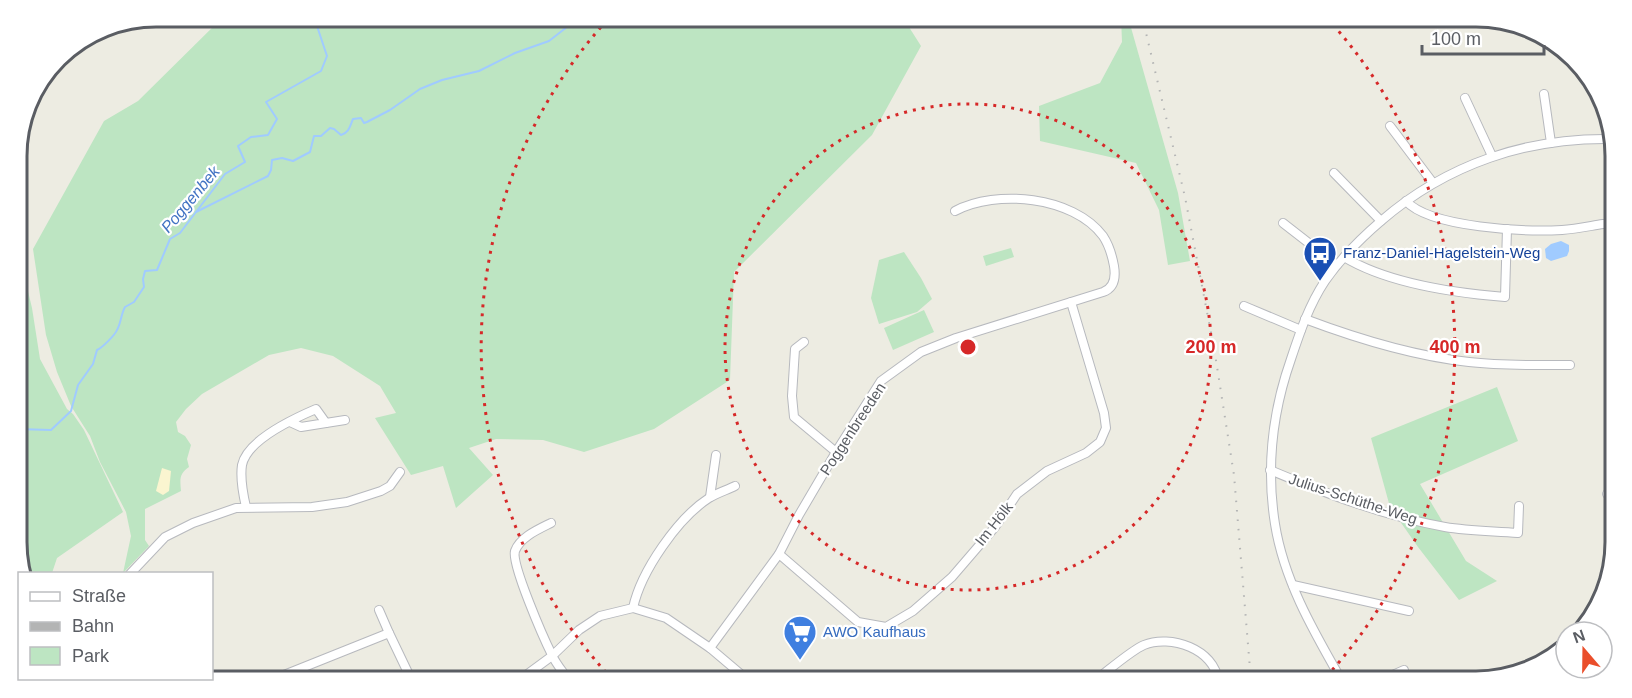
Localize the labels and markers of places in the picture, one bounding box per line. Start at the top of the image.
bus stop icon: Franz-Daniel-Hagelstein-Weg [1302,235,1338,282]
place label: Franz-Daniel-Hagelstein-Weg [1343,244,1540,261]
centre of rings [958,337,978,357]
supermarket icon: AWO Kaufhaus [782,614,818,661]
place label: AWO Kaufhaus [823,623,926,640]

